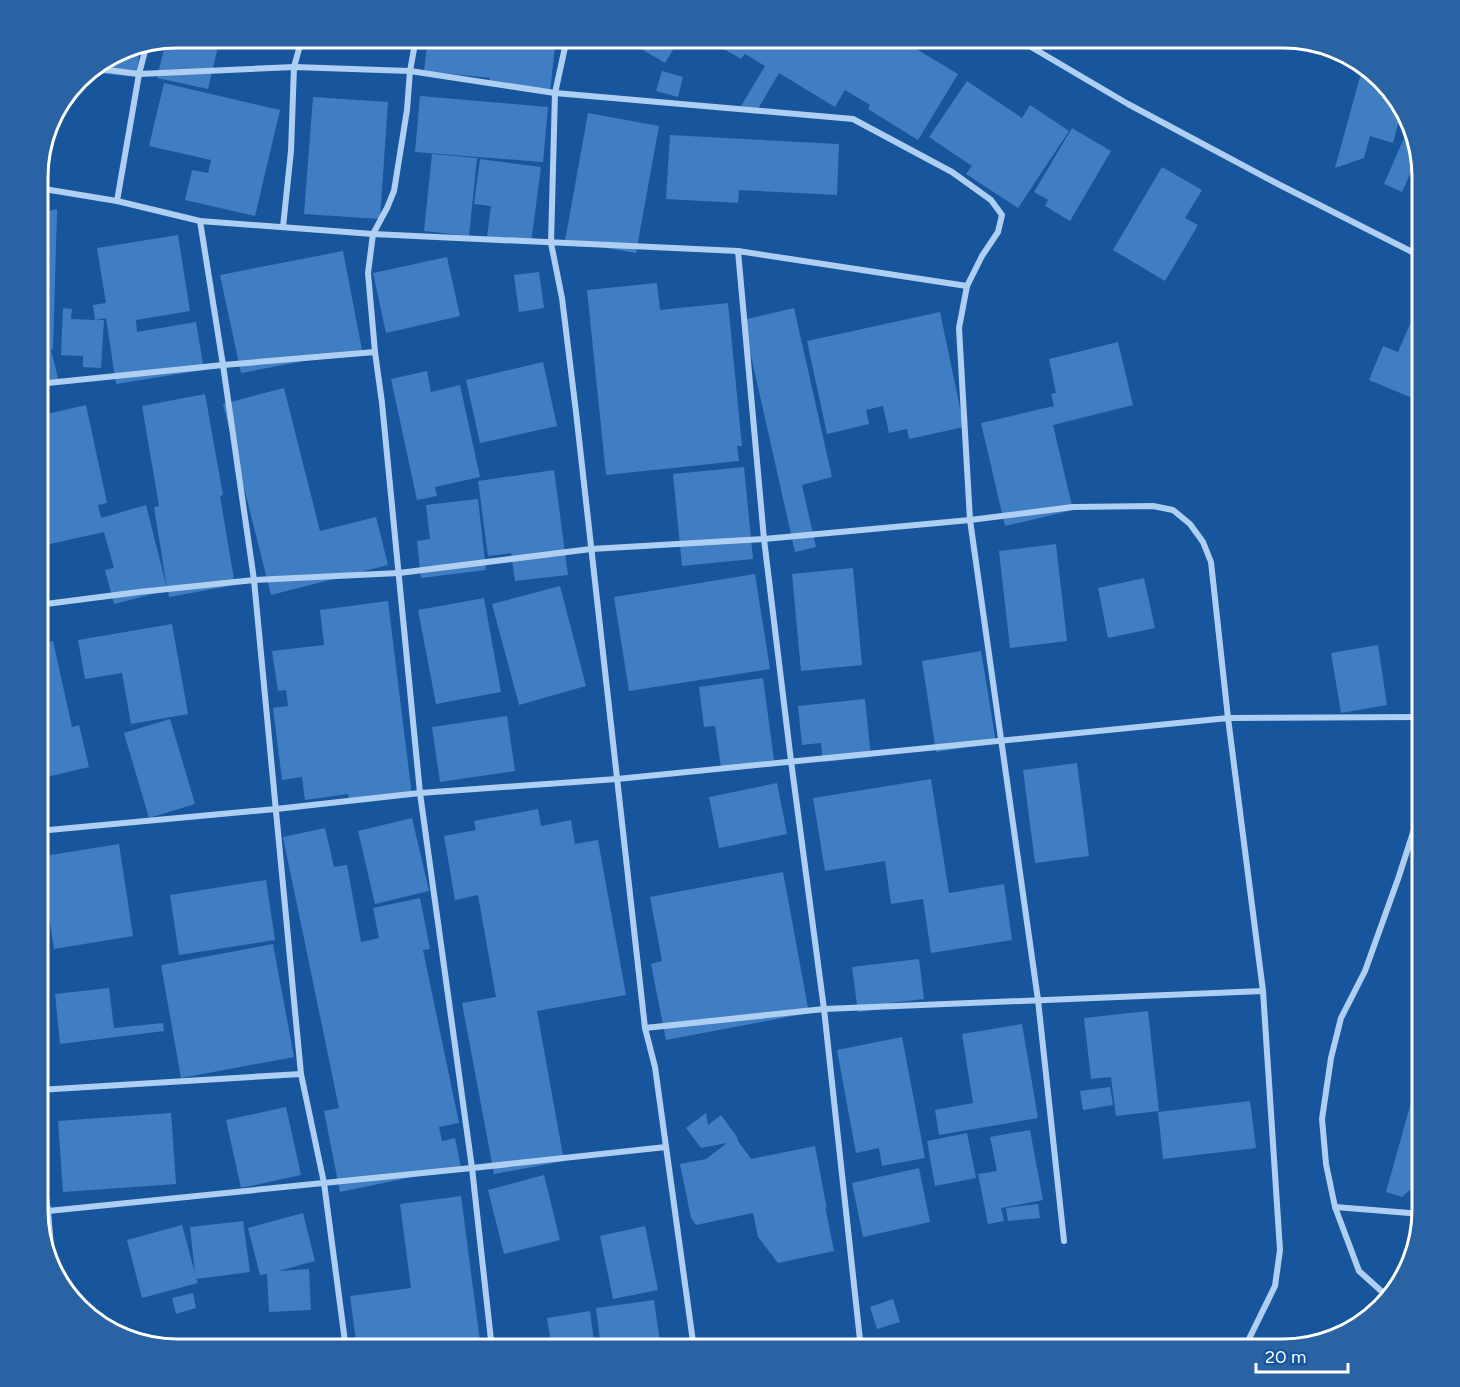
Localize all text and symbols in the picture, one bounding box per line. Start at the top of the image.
scale bar [1256,1336,1348,1374]
text: 20 m [1265,1346,1306,1368]

